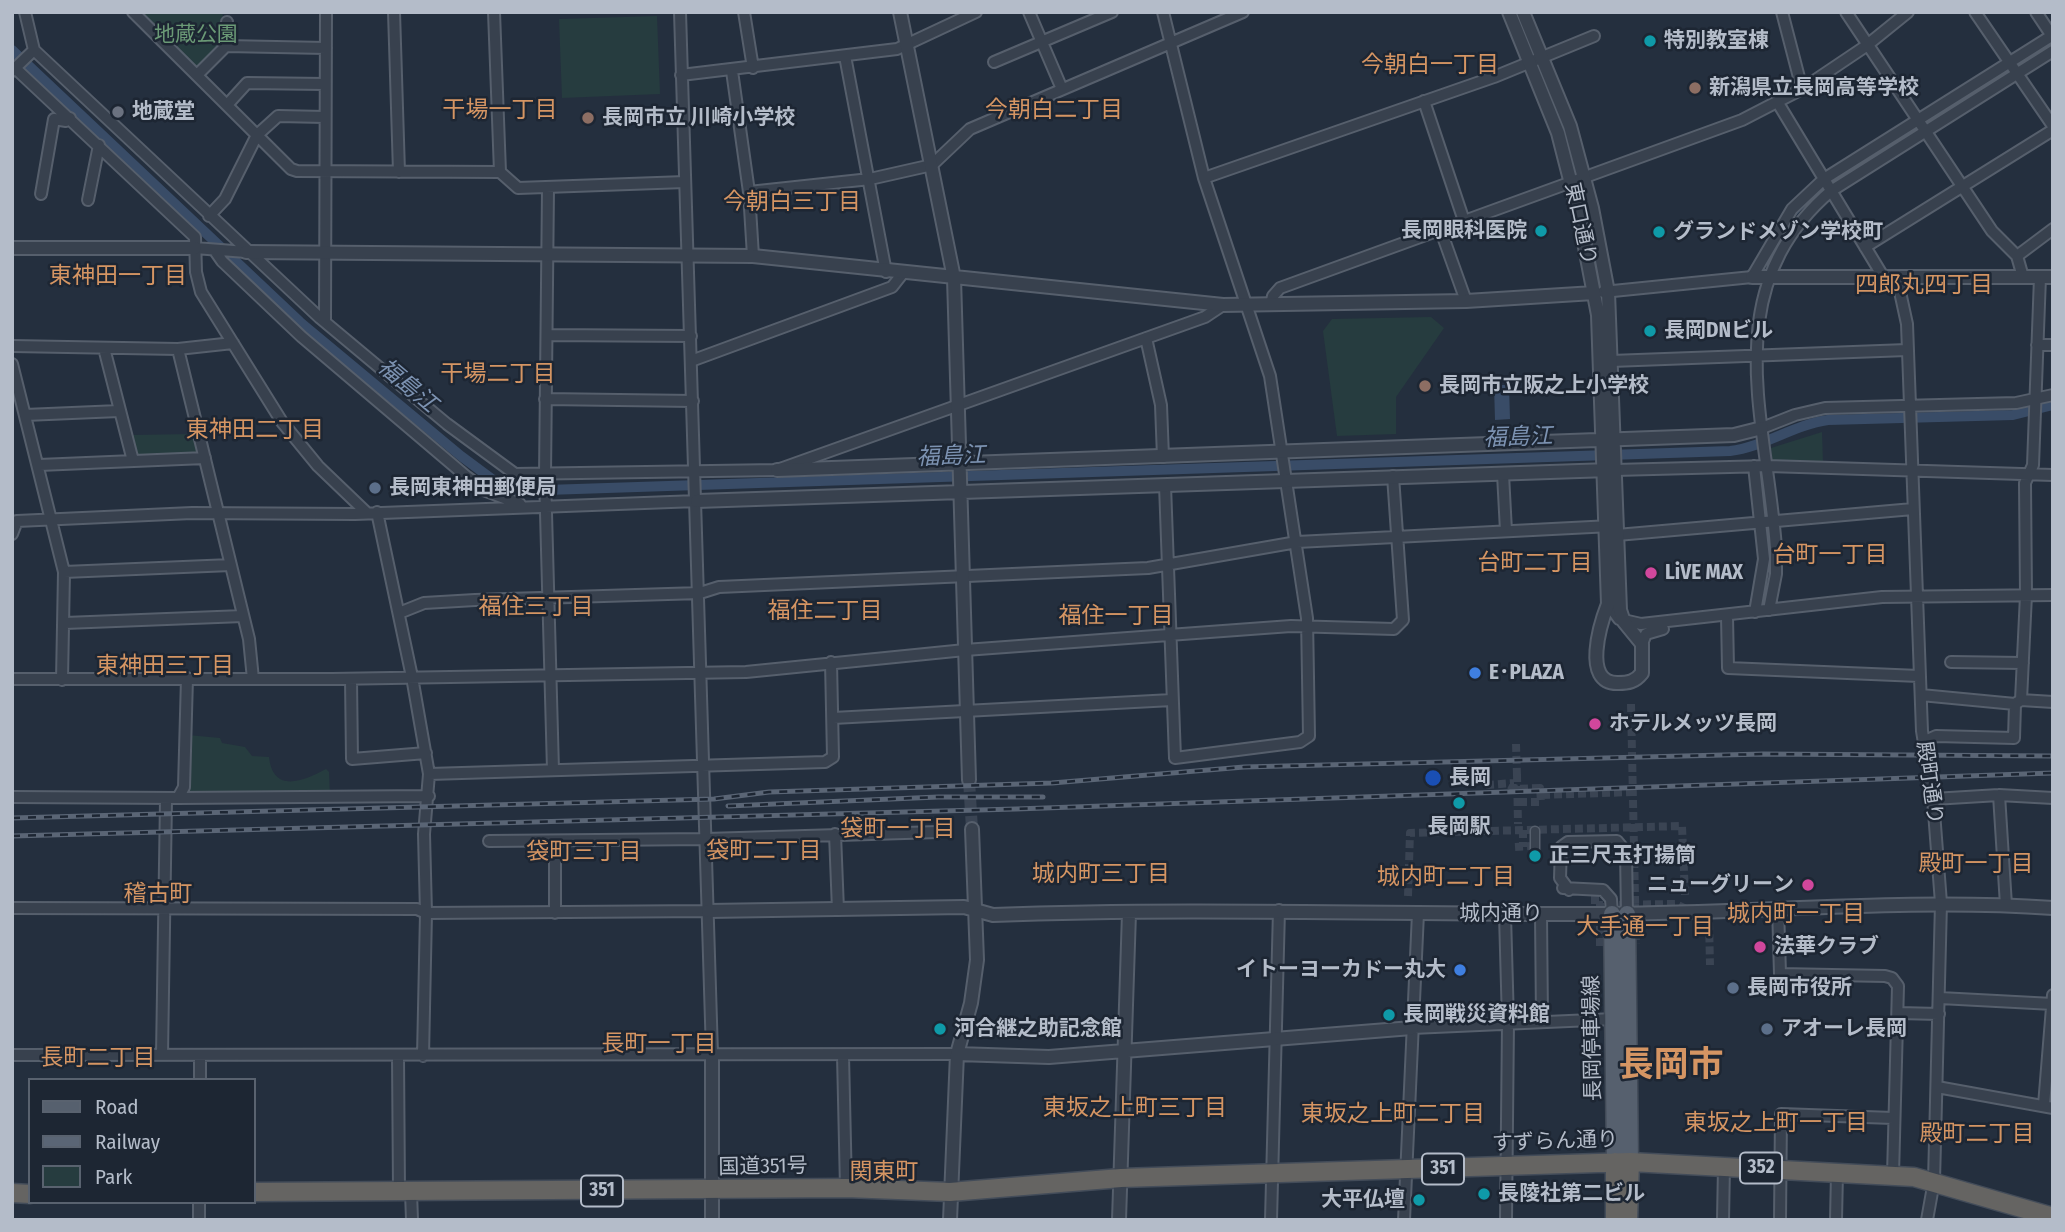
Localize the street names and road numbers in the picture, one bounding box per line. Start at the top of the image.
street label: 東口通り [1559,180,1601,268]
street label: 殿町通り [1911,740,1947,826]
street label: 城内通り [1459,901,1543,927]
street label: 長岡停車場線 [1579,975,1607,1101]
street label: すずらん通り [1492,1127,1618,1157]
road number: 352 [1740,1152,1782,1184]
street label: 国道351号 [718,1154,808,1180]
road number: 351 [1422,1154,1464,1184]
road number: 351 [581,1176,623,1206]

